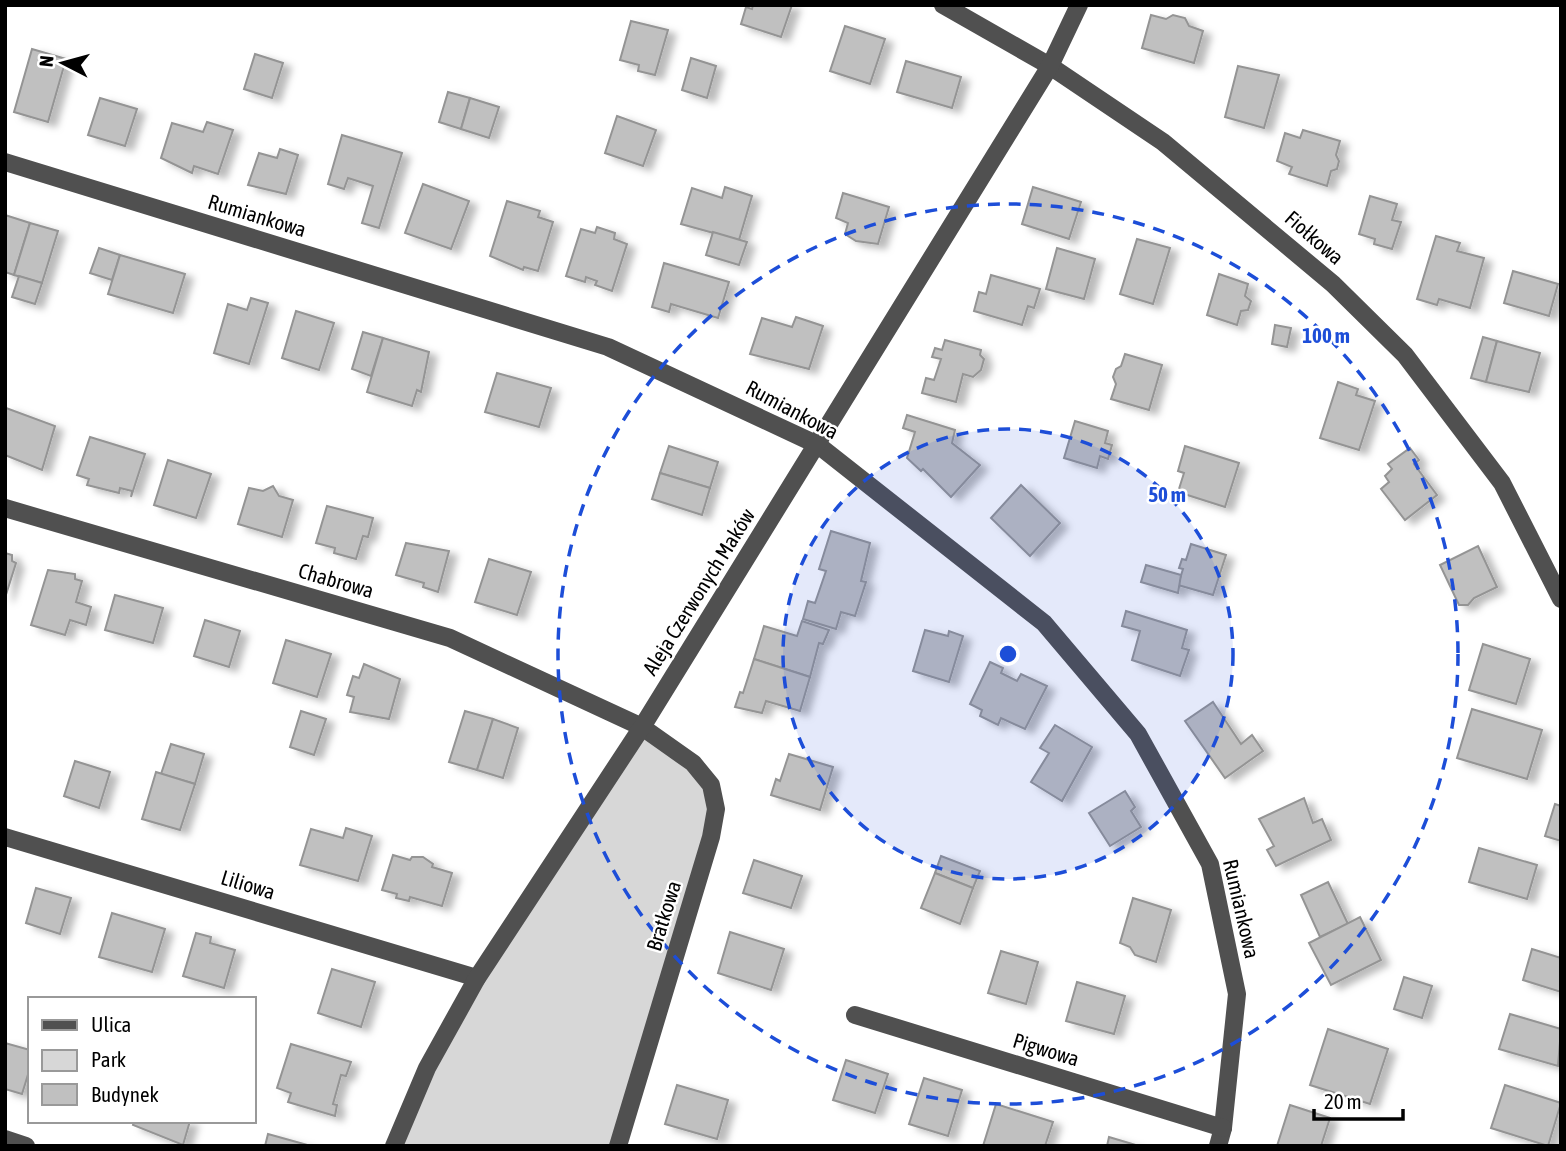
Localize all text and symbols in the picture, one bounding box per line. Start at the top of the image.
north arrow [28,28,98,98]
text: N [35,54,58,68]
street label: Rumiankowa [205,189,309,241]
street label: Fiołkowa [1281,205,1349,269]
text: 100 m [1302,323,1350,347]
street label: Rumiankowa [742,375,843,443]
text: 50 m [1148,482,1186,506]
street label: Aleja Czerwonych Maków [637,503,759,679]
street label: Chabrowa [296,558,377,602]
centre of rings [996,642,1020,666]
street label: Rumiankowa [1219,857,1265,961]
street label: Liliowa [218,865,278,904]
street label: Bratkowa [641,878,685,954]
legend [28,997,256,1123]
text: Ulica [91,1012,131,1036]
street label: Pigwowa [1010,1028,1082,1070]
text: Park [91,1047,126,1071]
scale bar [1314,1078,1403,1122]
text: Budynek [91,1082,159,1106]
text: 20 m [1324,1089,1362,1113]

